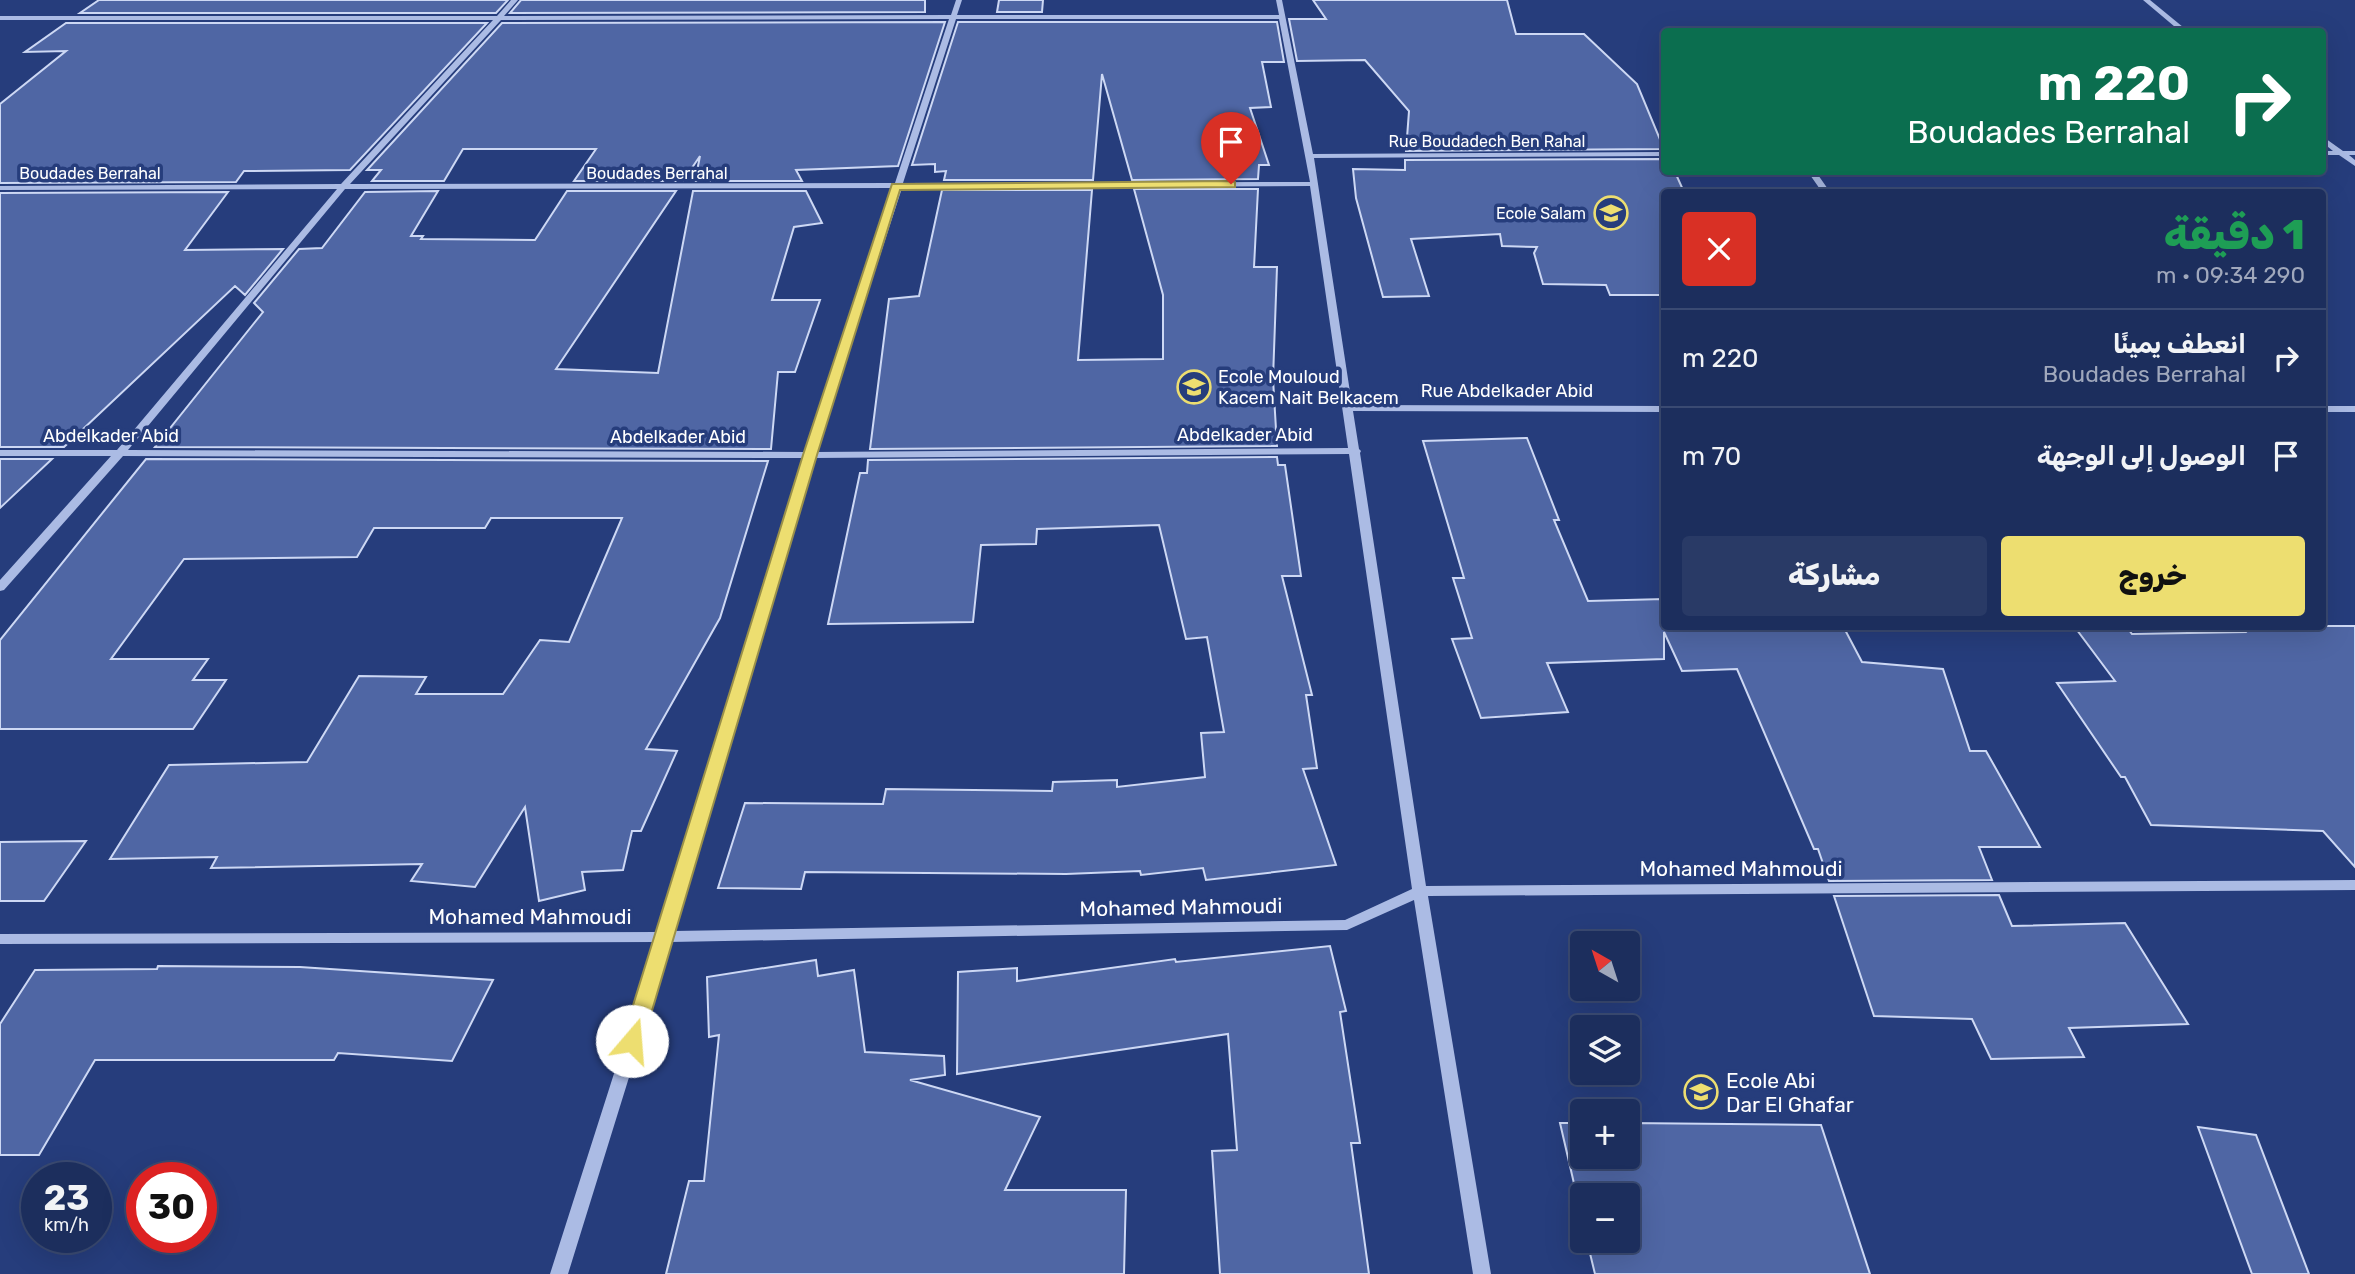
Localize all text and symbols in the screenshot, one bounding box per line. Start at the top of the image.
text: 220 m [2038,54,2190,112]
icon: right [2214,56,2305,147]
pin [1201,112,1261,184]
text: Boudades Berrahal [1907,113,2190,151]
icon: arrive [1212,123,1250,161]
street label: Rue Boudadech Ben Rahal [1389,132,1585,151]
street label: Boudades Berrahal [19,164,161,183]
street label: Boudades Berrahal [586,164,728,183]
school or university icon: Ecole Salam [1592,194,1630,232]
place label: Ecole Salam [1496,204,1586,223]
text: 1 دقيقة [2164,210,2305,260]
button: close [1682,212,1756,286]
text: 290 m · 09:34 [2156,261,2305,289]
text: انعطف يمينًا [2113,329,2246,360]
icon: right [2267,339,2305,377]
text: 220 m [1682,343,1759,374]
text: Boudades Berrahal [2043,360,2246,388]
place label: Ecole Mouloud Kacem Nait Belkacem [1218,366,1399,409]
school or university icon: Ecole Mouloud Kacem Nait Belkacem [1175,368,1213,406]
street label: Rue Abdelkader Abid [1421,380,1593,402]
street label: Abdelkader Abid [1177,424,1313,446]
street label: Abdelkader Abid [43,425,179,447]
street label: Abdelkader Abid [610,426,746,448]
icon: arrive [2267,437,2305,475]
text: 70 m [1682,441,1741,472]
text: الوصول إلى الوجهة [2037,441,2246,472]
button: مشاركة [1682,536,1987,616]
button: خروج [2001,536,2305,616]
street label: Mohamed Mahmoudi [1639,856,1843,881]
street label: Mohamed Mahmoudi [1079,893,1283,921]
street label: Mohamed Mahmoudi [428,904,632,929]
north arrow [1570,931,1640,1001]
map controls [1570,931,1640,1253]
position arrow [595,1004,669,1078]
button: layers [1570,1015,1640,1085]
place label: Ecole Abi Dar El Ghafar [1726,1068,1854,1117]
school or university icon: Ecole Abi Dar El Ghafar [1682,1073,1720,1111]
button: + [1570,1099,1640,1169]
speed limit sign: 30 [126,1162,217,1253]
text: 23 [44,1177,89,1219]
button: − [1570,1183,1640,1253]
text: km/h [44,1214,89,1236]

